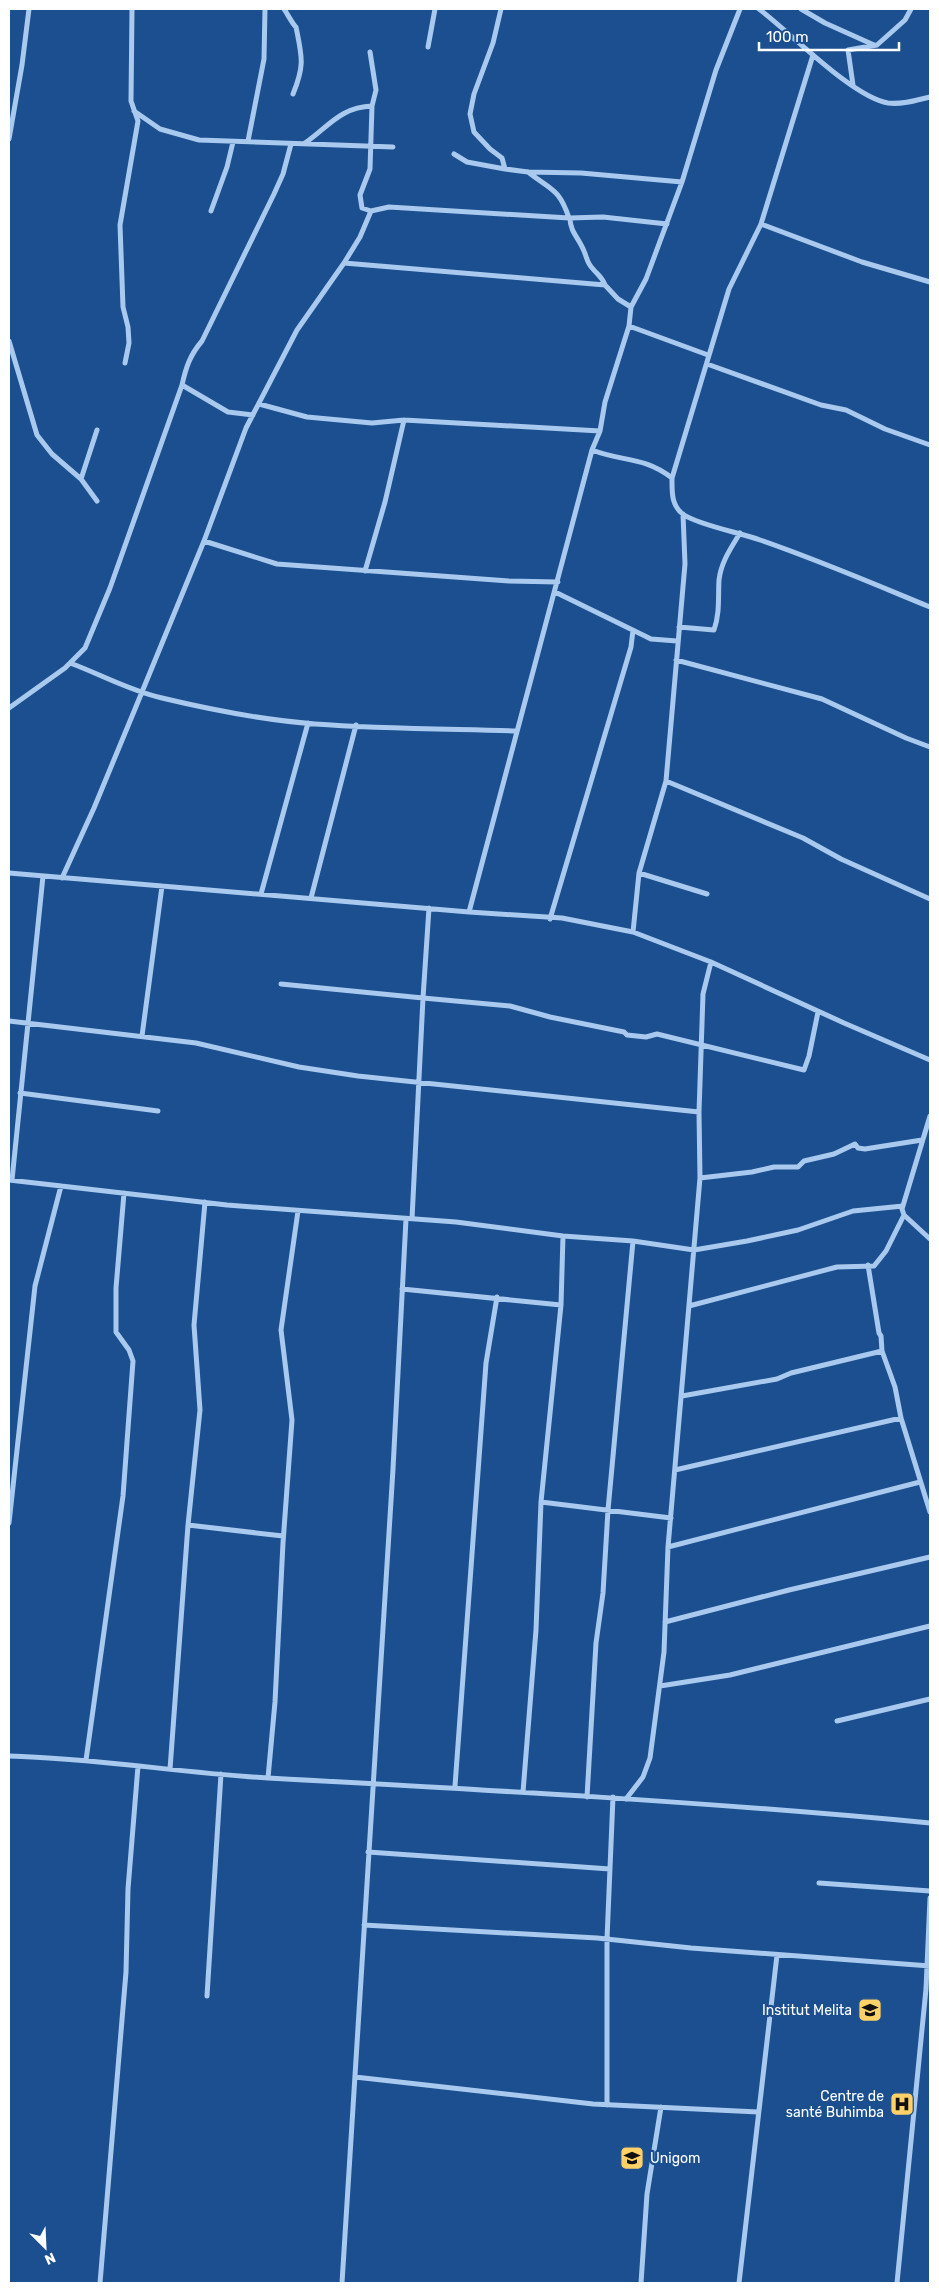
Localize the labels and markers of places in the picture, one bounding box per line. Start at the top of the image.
school or university icon: Institut Melita [857,1997,883,2023]
place label: Institut Melita [762,2002,852,2019]
place label: Centre de santé Buhimba [786,2088,884,2121]
hospital icon: Centre de santé Buhimba [889,2091,915,2117]
school or university icon: Unigom [619,2145,645,2171]
place label: Unigom [650,2150,701,2167]

